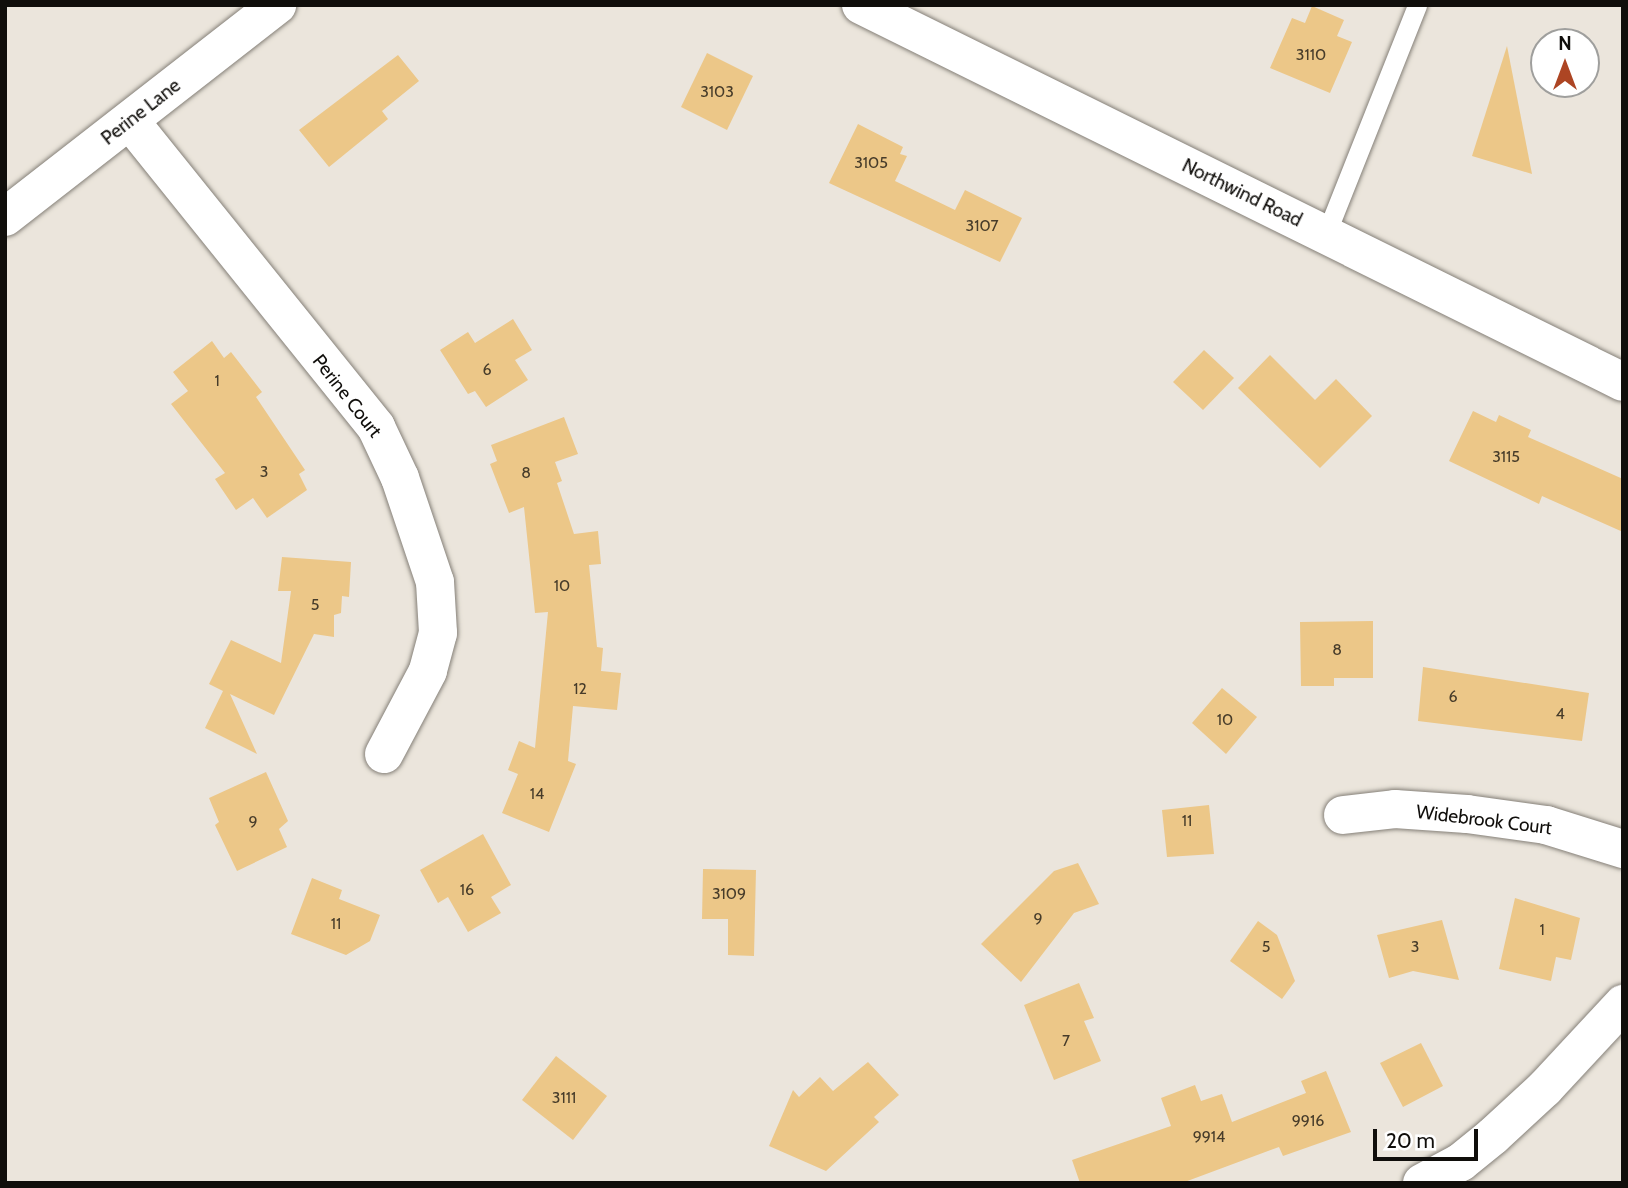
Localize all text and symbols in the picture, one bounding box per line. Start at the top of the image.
north arrow [1530,28,1600,98]
text: N [1558,32,1572,55]
house number: 3110 [1296,45,1326,65]
street label: Perine Lane [97,74,185,150]
house number: 3103 [700,82,734,102]
house number: 3105 [854,153,888,173]
street label: Northwind Road [1178,154,1306,232]
house number: 3107 [966,216,998,236]
street label: Perine Court [307,350,387,442]
house number: 6 [482,360,492,380]
house number: 1 [214,371,220,391]
house number: 3115 [1492,447,1520,467]
house number: 3 [260,462,268,482]
house number: 8 [521,463,531,483]
house number: 10 [554,576,570,596]
house number: 5 [311,595,319,615]
house number: 8 [1332,640,1342,660]
house number: 12 [573,679,587,699]
house number: 6 [1448,687,1458,707]
house number: 4 [1555,704,1565,724]
house number: 10 [1217,710,1233,730]
house number: 14 [530,784,544,804]
street label: Widebrook Court [1415,800,1553,840]
house number: 11 [1182,811,1192,831]
house number: 9 [248,812,258,832]
house number: 16 [460,880,474,900]
house number: 3109 [712,884,746,904]
house number: 9 [1033,909,1043,929]
house number: 11 [331,914,341,934]
house number: 1 [1539,920,1545,940]
house number: 5 [1262,937,1270,957]
house number: 3 [1411,937,1419,957]
house number: 7 [1062,1031,1070,1051]
house number: 3111 [552,1088,576,1108]
house number: 9916 [1292,1111,1324,1131]
scale bar [1376,1114,1481,1158]
house number: 9914 [1193,1127,1225,1147]
text: 20 m [1386,1128,1435,1153]

